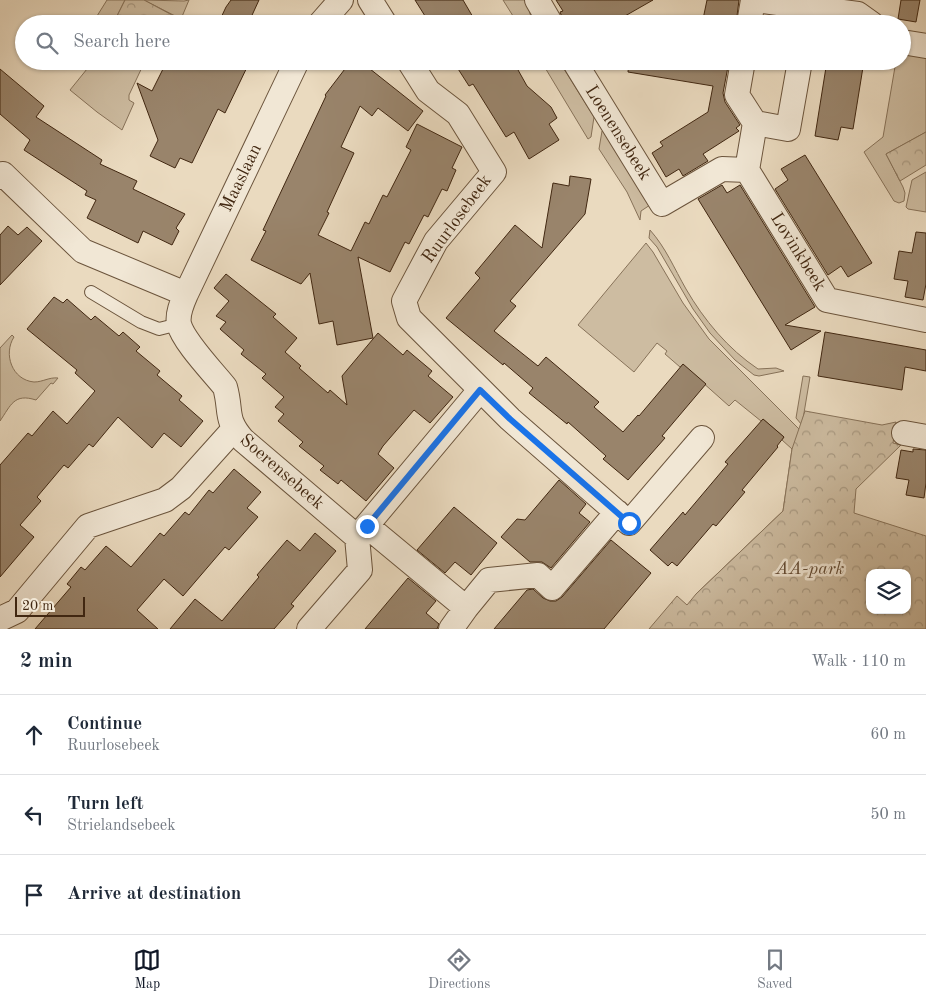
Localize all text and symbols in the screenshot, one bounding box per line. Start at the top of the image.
search box [15,15,911,70]
icon: search [33,29,61,57]
text: Search here [73,33,170,52]
street label: Loenensebeek [582,82,654,184]
street label: Maaslaan [217,141,265,215]
street label: Ruurlosebeek [419,171,495,267]
street label: Lovinkbeek [767,210,829,294]
street label: Soerensebeek [236,431,328,513]
route start [618,512,641,535]
route end [356,515,379,538]
park label: AA-park [775,560,845,578]
map controls [866,569,911,614]
button: layers [866,569,911,614]
scale bar [15,594,85,617]
text: 20 m [22,599,53,613]
text: 2 min [20,651,73,672]
text: Walk · 110 m [811,654,906,670]
text: Continue [67,715,142,734]
icon: ahead [20,721,48,749]
text: 60 m [870,727,906,743]
text: Ruurlosebeek [67,738,160,754]
text: Turn left [67,795,144,814]
icon: left [20,801,48,829]
text: 50 m [870,807,906,823]
text: Strielandsebeek [67,818,176,834]
icon: arrive [20,881,48,909]
text: Arrive at destination [67,885,241,904]
tab: Map [133,946,161,993]
tab: Directions [428,946,490,993]
tab: Saved [757,946,793,993]

